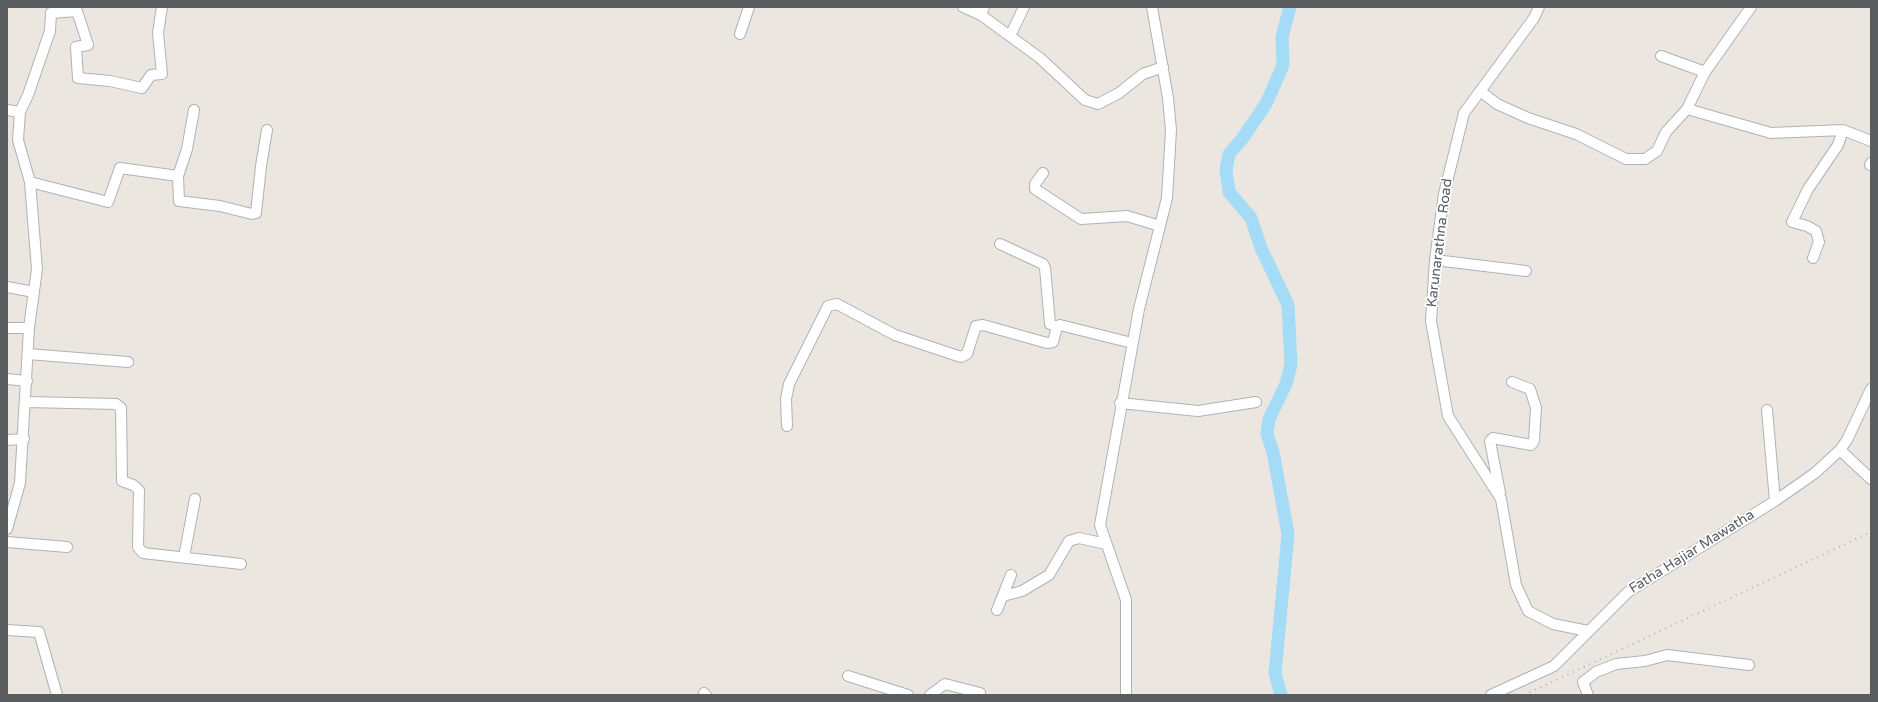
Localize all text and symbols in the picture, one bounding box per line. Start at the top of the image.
street label: Karunarathna Road [1424,178,1456,308]
street label: Fatha Hajiar Mawatha [1626,507,1758,597]

